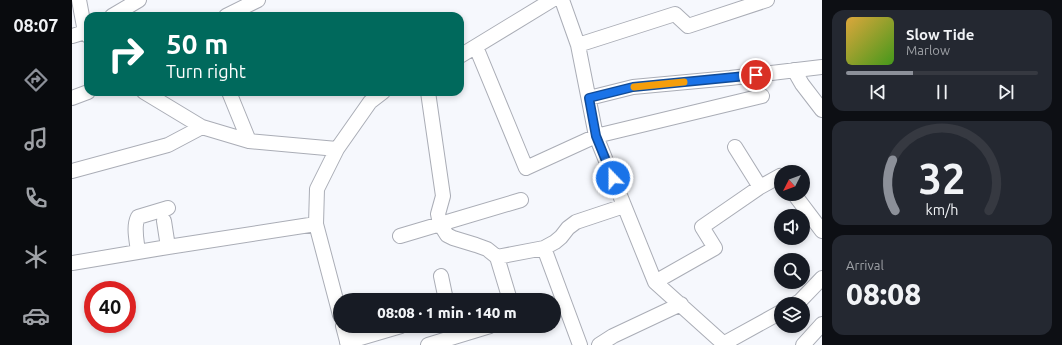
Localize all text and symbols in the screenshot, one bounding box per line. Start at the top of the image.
text: 08:07 [13,15,59,35]
text: Slow Tide [906,26,974,43]
icon: right [100,28,152,80]
text: 50 m [166,28,228,59]
text: Marlow [906,43,950,57]
pin [739,58,773,92]
text: Turn right [166,61,246,81]
icon: arrive [745,64,767,86]
icon: directions [22,66,50,94]
icon: previous [867,81,889,103]
icon: pause [931,81,953,103]
icon: next [995,81,1017,103]
icon: music [22,125,50,153]
text: 32 [919,154,965,201]
position arrow [592,157,634,199]
north arrow [774,165,810,201]
map controls [774,165,810,333]
icon: phone [22,184,50,212]
text: km/h [926,201,958,217]
button: sound [774,209,810,245]
icon: climate [22,243,50,271]
button: search [774,253,810,289]
text: Arrival [846,258,884,272]
text: 08:08 [846,277,921,311]
speed limit sign: 40 [84,281,136,333]
button: layers [774,297,810,333]
icon: car [22,302,50,330]
text: 08:08 · 1 min · 140 m [377,304,517,321]

